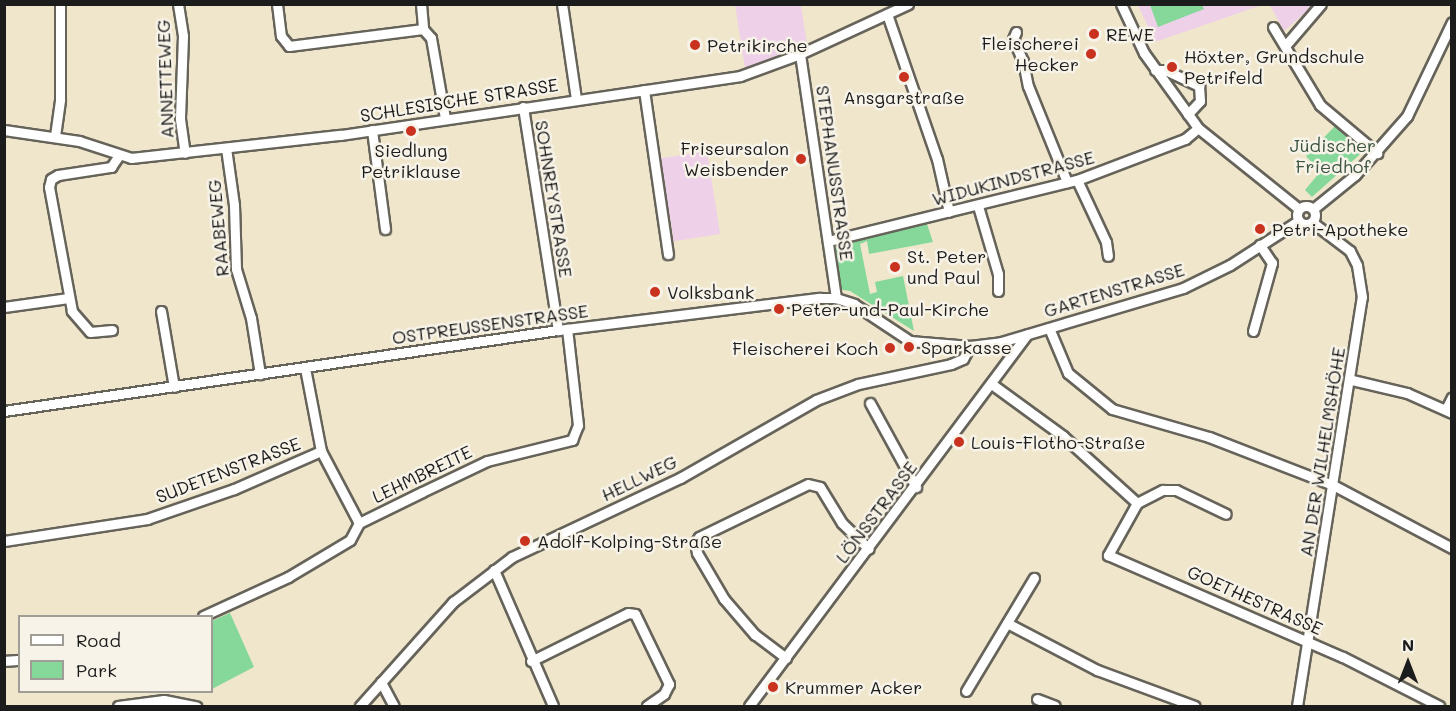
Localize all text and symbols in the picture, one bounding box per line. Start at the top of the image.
street label: ANNETTEWEG [152,19,178,139]
place label: REWE [1106,23,1154,45]
marker: REWE [1087,27,1101,41]
place label: Fleischerei Hecker [981,33,1079,76]
place label: Petrikirche [707,34,808,56]
marker: Petrikirche [688,38,702,52]
place label: Höxter, Grundschule Petrifeld [1184,46,1365,88]
marker: Fleischerei Hecker [1084,47,1098,61]
marker: Höxter, Grundschule Petrifeld [1165,60,1179,74]
marker: Ansgarstraße [897,70,911,84]
street label: SCHLESISCHE STRASSE [358,74,560,126]
street label: STEPHANUSSTRASSE [812,84,858,262]
place label: Ansgarstraße [843,86,965,108]
street label: SOHNREYSTRASSE [531,119,577,279]
marker: Siedlung Petriklause [404,124,418,138]
park label: Jüdischer Friedhof [1290,135,1376,178]
place label: Friseursalon Weisbender [680,138,789,180]
place label: Siedlung Petriklause [361,140,461,182]
street label: WIDUKINDSTRASSE [929,146,1097,210]
marker: Friseursalon Weisbender [794,152,808,166]
street label: RAABEWEG [203,179,233,277]
place label: Petri-Apotheke [1272,218,1408,240]
marker: Petri-Apotheke [1253,222,1267,236]
place label: St. Peter und Paul [907,246,986,288]
street label: GARTENSTRASSE [1041,258,1187,322]
marker: St. Peter und Paul [888,260,902,274]
place label: Volksbank [667,281,754,303]
marker: Volksbank [648,285,662,299]
place label: Peter-und-Paul-Kirche [791,298,989,320]
street label: OSTPREUSSENSTRASSE [391,300,589,348]
marker: Peter-und-Paul-Kirche [772,302,786,316]
place label: Sparkasse [921,336,1012,358]
place label: Fleischerei Koch [732,337,878,359]
marker: Sparkasse [902,340,916,354]
marker: Fleischerei Koch [883,341,897,355]
street label: AN DER WILHELMSHÖHE [1295,346,1349,558]
place label: Louis-Flotho-Straße [971,431,1145,453]
street label: SUDETENSTRASSE [153,432,303,508]
marker: Louis-Flotho-Straße [952,435,966,449]
street label: LEHMBREITE [369,441,475,507]
street label: HELLWEG [598,450,680,506]
street label: LÖNSSTRASSE [831,457,921,567]
place label: Adolf-Kolping-Straße [537,530,722,552]
marker: Adolf-Kolping-Straße [518,534,532,548]
street label: GOETHESTRASSE [1184,560,1326,640]
legend [18,615,213,693]
text: Road [76,628,121,652]
north arrow [1378,633,1438,693]
text: N [1402,634,1414,655]
text: Park [76,658,117,682]
place label: Krummer Acker [785,676,922,698]
marker: Krummer Acker [766,680,780,694]

